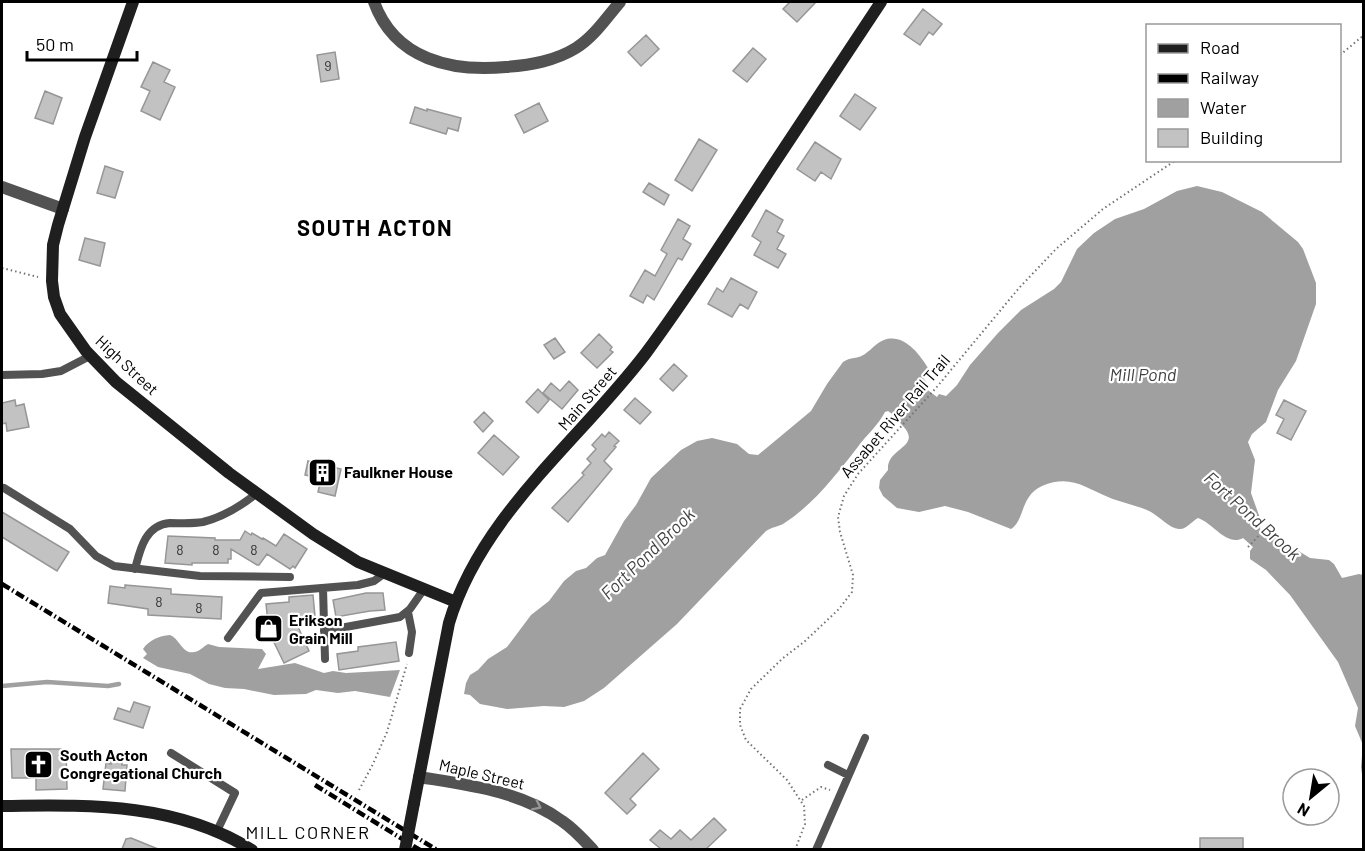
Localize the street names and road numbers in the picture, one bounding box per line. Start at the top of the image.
street label: High Street [92,331,163,398]
street label: Assabet River Rail Trail [836,350,953,481]
street label: Main Street [553,362,620,434]
street label: Maple Street [437,754,527,793]

